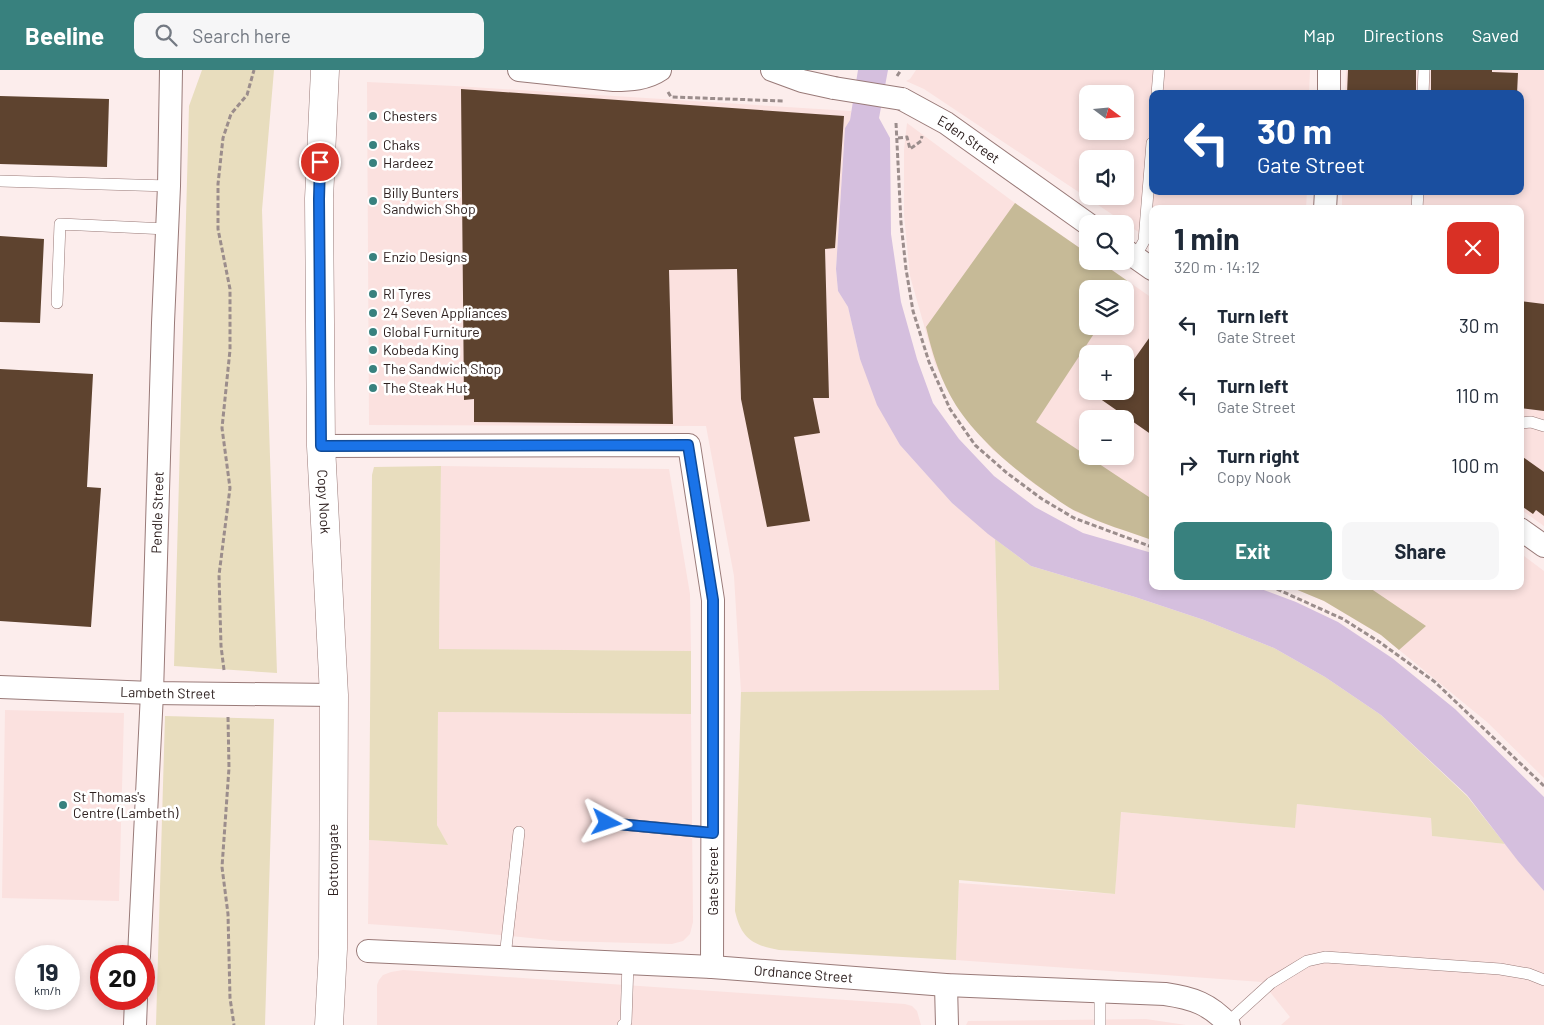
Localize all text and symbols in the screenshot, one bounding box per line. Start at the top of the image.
search box [134,13,484,58]
text: Beeline [25,21,104,50]
icon: search [152,21,180,49]
text: Search here [192,24,291,47]
text: Map [1303,24,1335,46]
text: Directions [1363,24,1444,46]
text: Saved [1472,24,1519,46]
north arrow [1079,85,1134,140]
map controls [1079,85,1134,465]
place label: Chesters [383,107,437,124]
text: 30 m [1257,109,1332,151]
marker: Chesters [367,110,379,122]
icon: left [1174,110,1239,175]
street label: Eden Street [935,111,1003,167]
place label: Chaks [383,136,420,153]
marker: Chaks [367,139,379,151]
pin [299,141,341,183]
icon: arrive [306,148,334,176]
button: sound [1079,150,1134,205]
text: Gate Street [1257,151,1365,177]
place label: Hardeez [383,154,433,171]
marker: Hardeez [367,157,379,169]
place label: Billy Bunters Sandwich Shop [383,184,476,217]
marker: Billy Bunters Sandwich Shop [367,195,379,207]
button: search [1079,215,1134,270]
text: 1 min [1174,220,1240,256]
button: close [1447,222,1499,274]
place label: Enzio Designs [383,248,468,265]
marker: Enzio Designs [367,251,379,263]
text: 320 m · 14:12 [1174,257,1260,276]
button: layers [1079,280,1134,335]
place label: RI Tyres [383,285,431,302]
marker: RI Tyres [367,288,379,300]
place label: 24 Seven Appliances [383,304,508,321]
text: Turn left [1217,304,1288,327]
marker: 24 Seven Appliances [367,307,379,319]
icon: left [1174,311,1202,339]
text: 30 m [1459,314,1499,337]
place label: Global Furniture [383,323,480,340]
marker: Global Furniture [367,326,379,338]
text: Gate Street [1217,327,1296,346]
place label: Kobeda King [383,341,459,358]
marker: Kobeda King [367,344,379,356]
button: + [1079,345,1134,400]
place label: The Sandwich Shop [383,360,501,377]
marker: The Sandwich Shop [367,363,379,375]
text: Turn left [1217,374,1288,397]
place label: The Steak Hut [383,379,468,396]
icon: left [1174,381,1202,409]
marker: The Steak Hut [367,382,379,394]
text: 110 m [1455,384,1499,407]
text: Gate Street [1217,397,1296,416]
button: − [1079,410,1134,465]
text: Turn right [1217,444,1299,467]
icon: right [1174,451,1202,479]
text: 100 m [1451,454,1499,477]
text: Copy Nook [1217,467,1291,486]
street label: Copy Nook [314,469,335,535]
street label: Pendle Street [147,471,167,554]
button: Exit [1174,522,1332,580]
button: Share [1342,522,1499,580]
street label: Lambeth Street [120,683,216,702]
place label: St Thomas's Centre (Lambeth) [73,788,179,821]
position arrow [580,796,632,848]
marker: St Thomas's Centre (Lambeth) [57,799,69,811]
street label: Bottomgate [324,824,341,896]
street label: Gate Street [704,847,721,915]
speed limit sign: 20 [90,945,155,1010]
text: 19 [36,956,59,986]
street label: Ordnance Street [753,961,854,986]
text: km/h [34,983,61,997]

